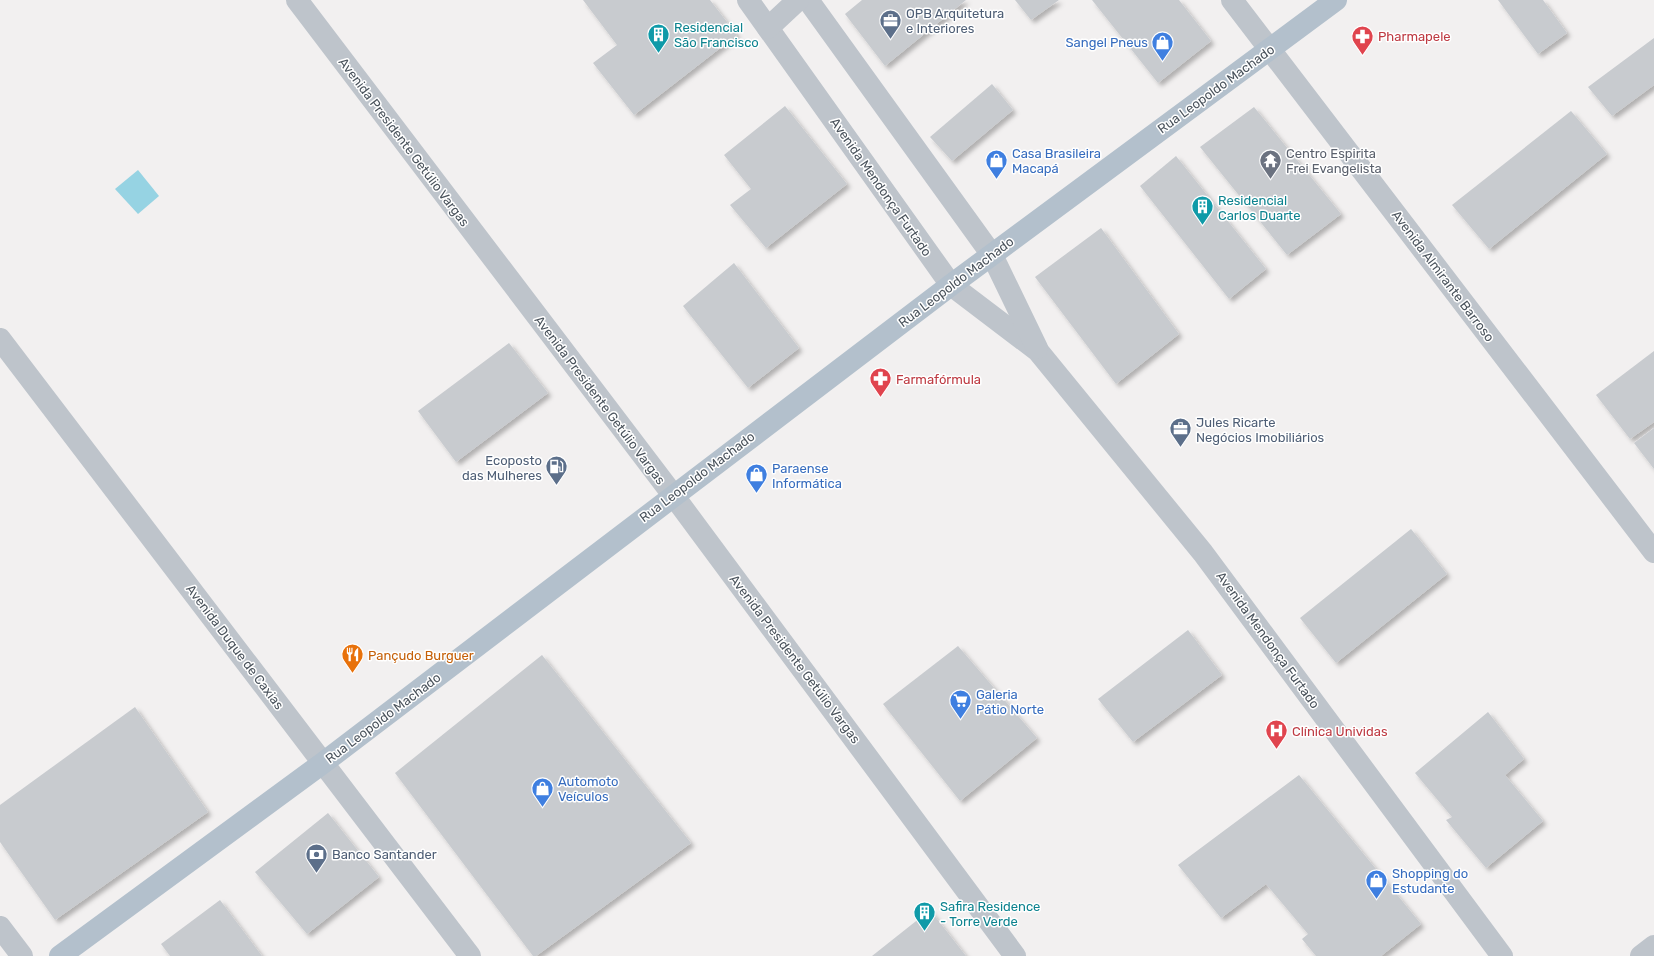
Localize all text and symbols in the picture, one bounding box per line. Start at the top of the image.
place label: OPB Arquitetura e Interiores [906,6,1004,36]
office icon: OPB Arquitetura e Interiores [878,7,904,40]
place label: Residencial São Francisco [674,20,759,50]
building icon: Residencial São Francisco [646,21,672,54]
pharmacy icon: Pharmapele [1349,23,1375,56]
shop icon: Sangel Pneus [1150,29,1176,62]
place label: Pharmapele [1378,29,1451,44]
place label: Sangel Pneus [1066,35,1148,51]
street label: Rua Leopoldo Machado [1155,42,1277,136]
street label: Avenida Presidente Getúlio Vargas [335,55,473,230]
street label: Avenida Mendonça Furtado [827,115,935,259]
place label: Casa Brasileira Macapá [1012,146,1101,176]
place label: Centro Espirita Frei Evangelista [1286,146,1382,177]
shop icon: Casa Brasileira Macapá [984,147,1010,180]
temple icon: Centro Espirita Frei Evangelista [1257,147,1283,180]
place label: Residencial Carlos Duarte [1218,193,1300,223]
building icon: Residencial Carlos Duarte [1190,194,1216,227]
street label: Avenida Almirante Barroso [1389,207,1497,345]
street label: Rua Leopoldo Machado [895,234,1017,330]
street label: Avenida Presidente Getúlio Vargas [531,313,669,488]
pharmacy icon: Farmafórmula [867,366,893,399]
place label: Farmafórmula [896,372,981,387]
place label: Jules Ricarte Negócios Imobiliários [1196,415,1325,446]
office icon: Jules Ricarte Negócios Imobiliários [1168,416,1194,449]
street label: Rua Leopoldo Machado [636,429,758,525]
place label: Ecoposto das Mulheres [462,453,542,483]
fuel station icon: Ecoposto das Mulheres [544,454,570,487]
place label: Paraense Informática [772,461,842,491]
shop icon: Paraense Informática [743,462,769,495]
street label: Avenida Mendonça Furtado [1213,569,1323,711]
street label: Avenida Presidente Getúlio Vargas [726,572,864,747]
street label: Avenida Duque de Caxias [183,582,287,713]
restaurant icon: Pançudo Burguer [339,642,365,675]
place label: Pançudo Burguer [368,648,474,664]
street label: Rua Leopoldo Machado [322,670,444,766]
place label: Galeria Pátio Norte [976,687,1044,717]
supermarket icon: Galeria Pátio Norte [947,688,973,721]
hospital icon: Clínica Unividas [1264,718,1290,751]
place label: Clínica Unividas [1292,724,1388,739]
place label: Automoto Veículos [558,774,619,804]
shop icon: Automoto Veículos [530,775,556,808]
bank icon: Banco Santander [304,841,330,874]
place label: Banco Santander [332,847,437,862]
place label: Shopping do Estudante [1392,866,1468,896]
shop icon: Shopping do Estudante [1363,867,1389,900]
place label: Safira Residence - Torre Verde [940,899,1040,929]
building icon: Safira Residence - Torre Verde [911,900,937,933]

